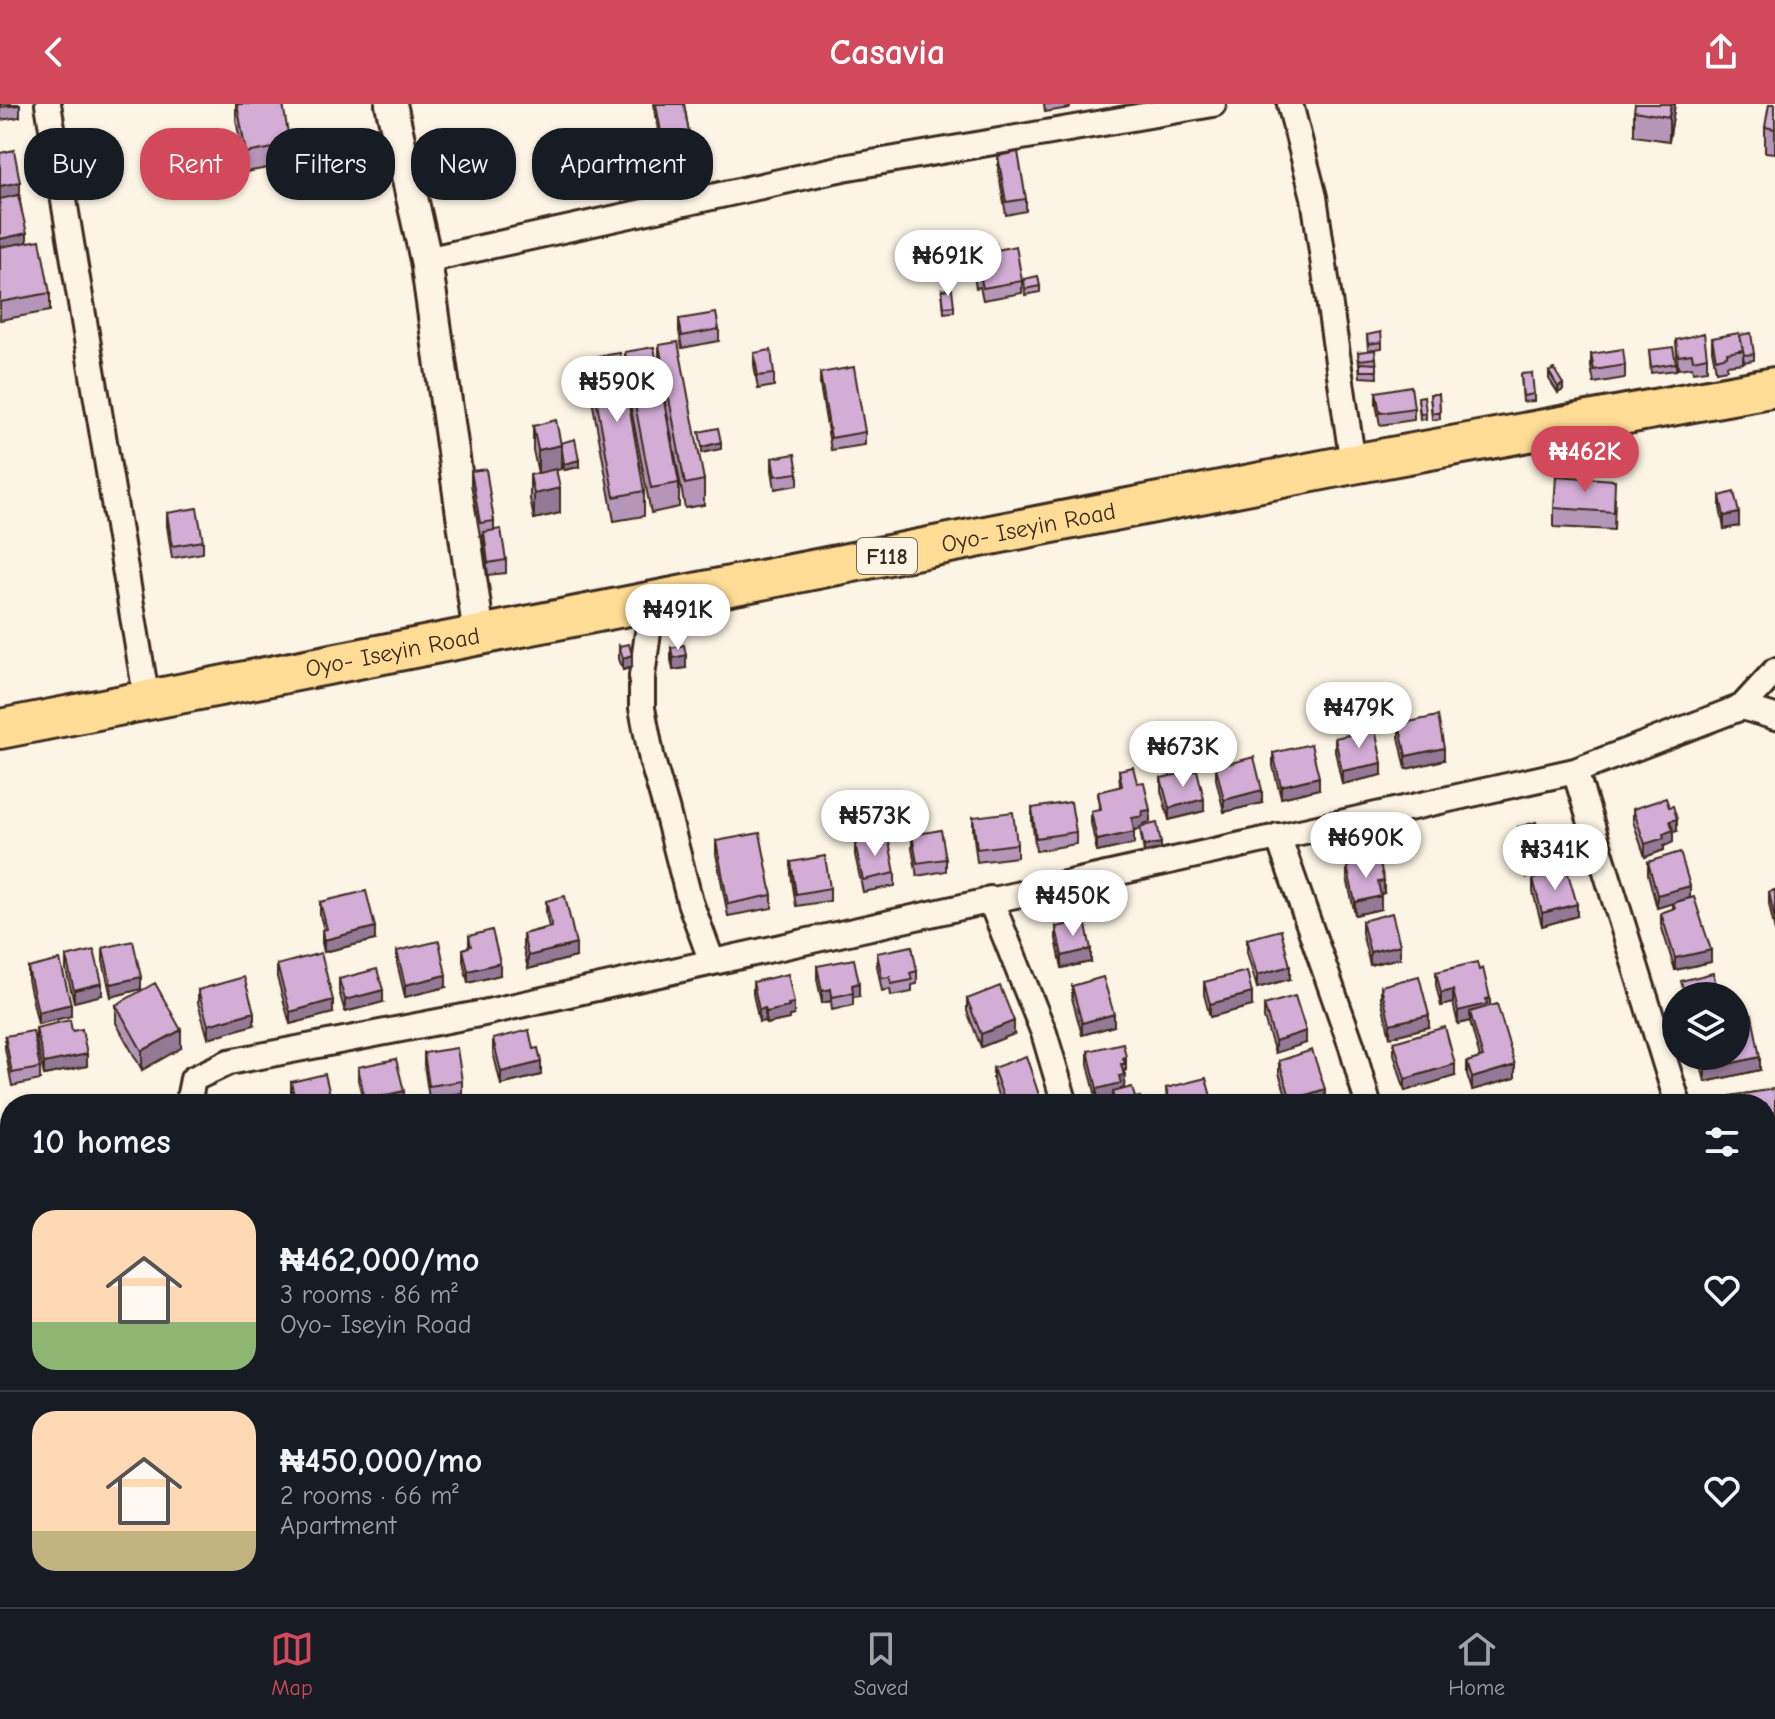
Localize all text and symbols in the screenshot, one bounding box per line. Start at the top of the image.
icon: back [32,30,76,74]
icon: share [1699,30,1743,74]
text: Casavia [830,32,945,73]
chip: Buy [24,128,124,200]
chip: Rent [140,128,250,200]
chip: Filters [266,128,395,200]
chip: New [411,128,516,200]
chip: Apartment [532,128,713,200]
pin: ₦691K [892,230,1004,298]
text: ₦691K [913,241,983,271]
pin: ₦590K [561,356,673,424]
text: ₦590K [579,367,655,397]
pin: ₦462K [1529,426,1641,494]
text: ₦462K [1549,437,1621,467]
street label: Oyo- Iseyin Road [939,497,1118,558]
road number: F118 [857,538,917,574]
pin: ₦491K [622,584,734,652]
text: ₦491K [643,595,713,625]
street label: Oyo- Iseyin Road [303,621,482,683]
pin: ₦479K [1303,682,1415,750]
text: ₦479K [1324,693,1394,723]
pin: ₦673K [1127,721,1239,789]
text: ₦673K [1147,732,1219,762]
pin: ₦573K [819,790,931,858]
text: ₦573K [839,801,911,831]
pin: ₦690K [1310,812,1422,880]
text: ₦690K [1328,823,1404,853]
pin: ₦341K [1499,824,1611,892]
text: ₦341K [1521,835,1589,865]
pin: ₦450K [1017,870,1129,938]
text: ₦450K [1036,881,1110,911]
map controls [1662,982,1750,1070]
button: layers [1662,982,1750,1070]
icon: filters [1700,1120,1744,1164]
text: 10 homes [32,1122,171,1162]
text: ₦462,000/mo [280,1240,480,1280]
icon: home [96,1242,192,1338]
icon: heart [1700,1268,1744,1312]
text: 3 rooms · 86 m² [280,1280,458,1310]
text: Oyo- Iseyin Road [280,1310,472,1340]
text: ₦450,000/mo [280,1441,482,1481]
icon: home [96,1443,192,1539]
icon: heart [1700,1469,1744,1513]
text: 2 rooms · 66 m² [280,1481,459,1511]
text: Apartment [280,1511,396,1541]
tab: Map [270,1627,314,1701]
tab: Saved [854,1627,909,1701]
tab: Home [1448,1627,1505,1701]

